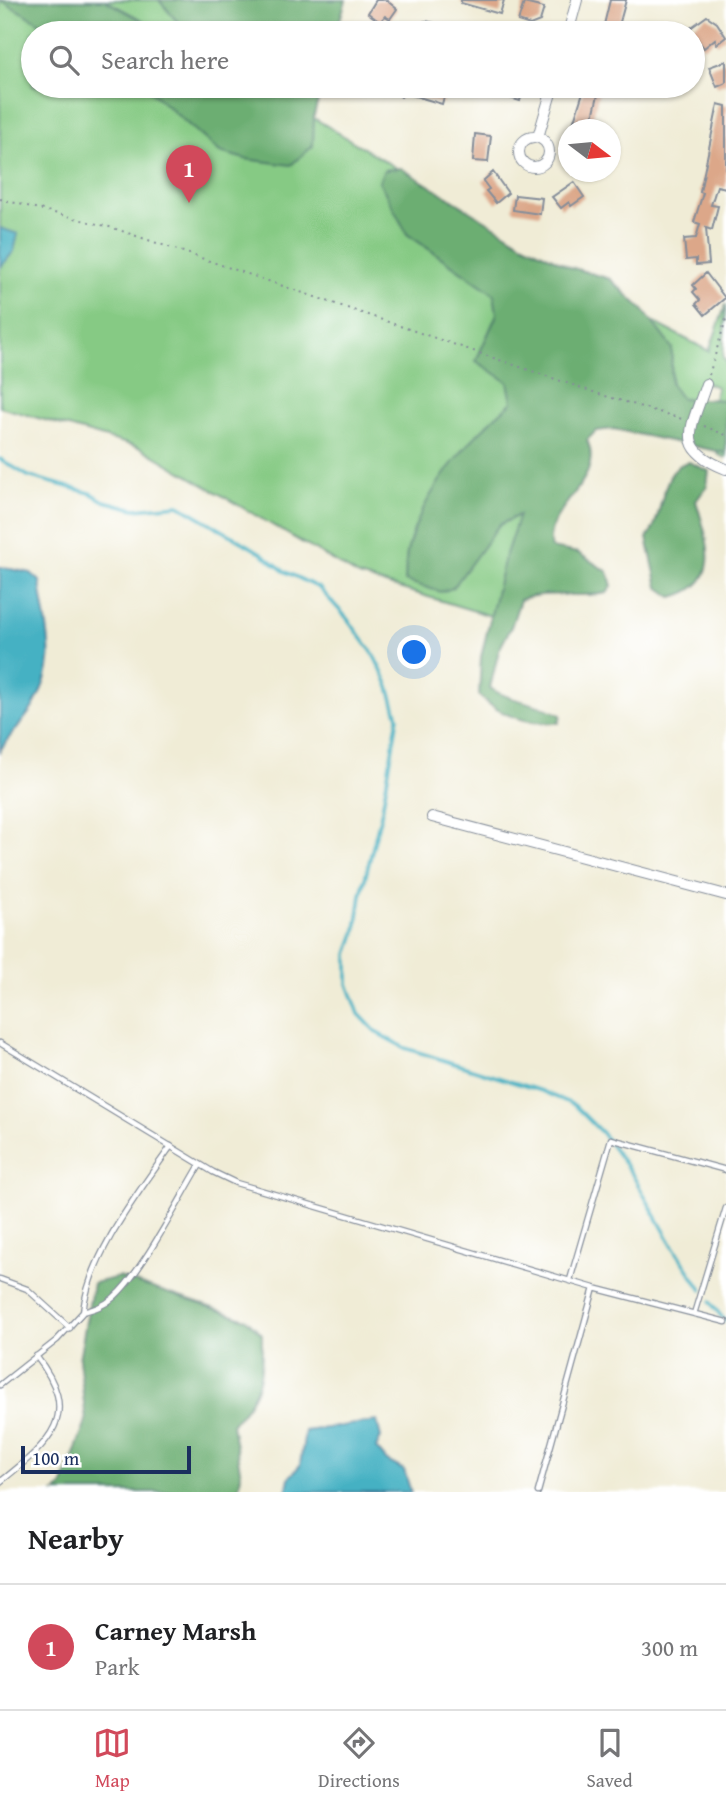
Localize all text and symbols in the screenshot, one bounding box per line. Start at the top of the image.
search box [21,21,705,98]
text: Search here [101,40,229,79]
icon: search [45,41,83,79]
north arrow [558,119,621,182]
pin: 1 [166,145,212,203]
your location [397,635,431,669]
scale bar [21,1443,191,1475]
text: 100 m [32,1444,79,1472]
text: Nearby [28,1516,124,1560]
text: Carney Marsh [95,1611,256,1650]
text: 1 [45,1631,57,1664]
text: 300 m [641,1631,698,1664]
text: Park [95,1650,139,1683]
tab: Map [93,1724,131,1794]
tab: Directions [318,1724,400,1794]
tab: Saved [587,1724,633,1794]

